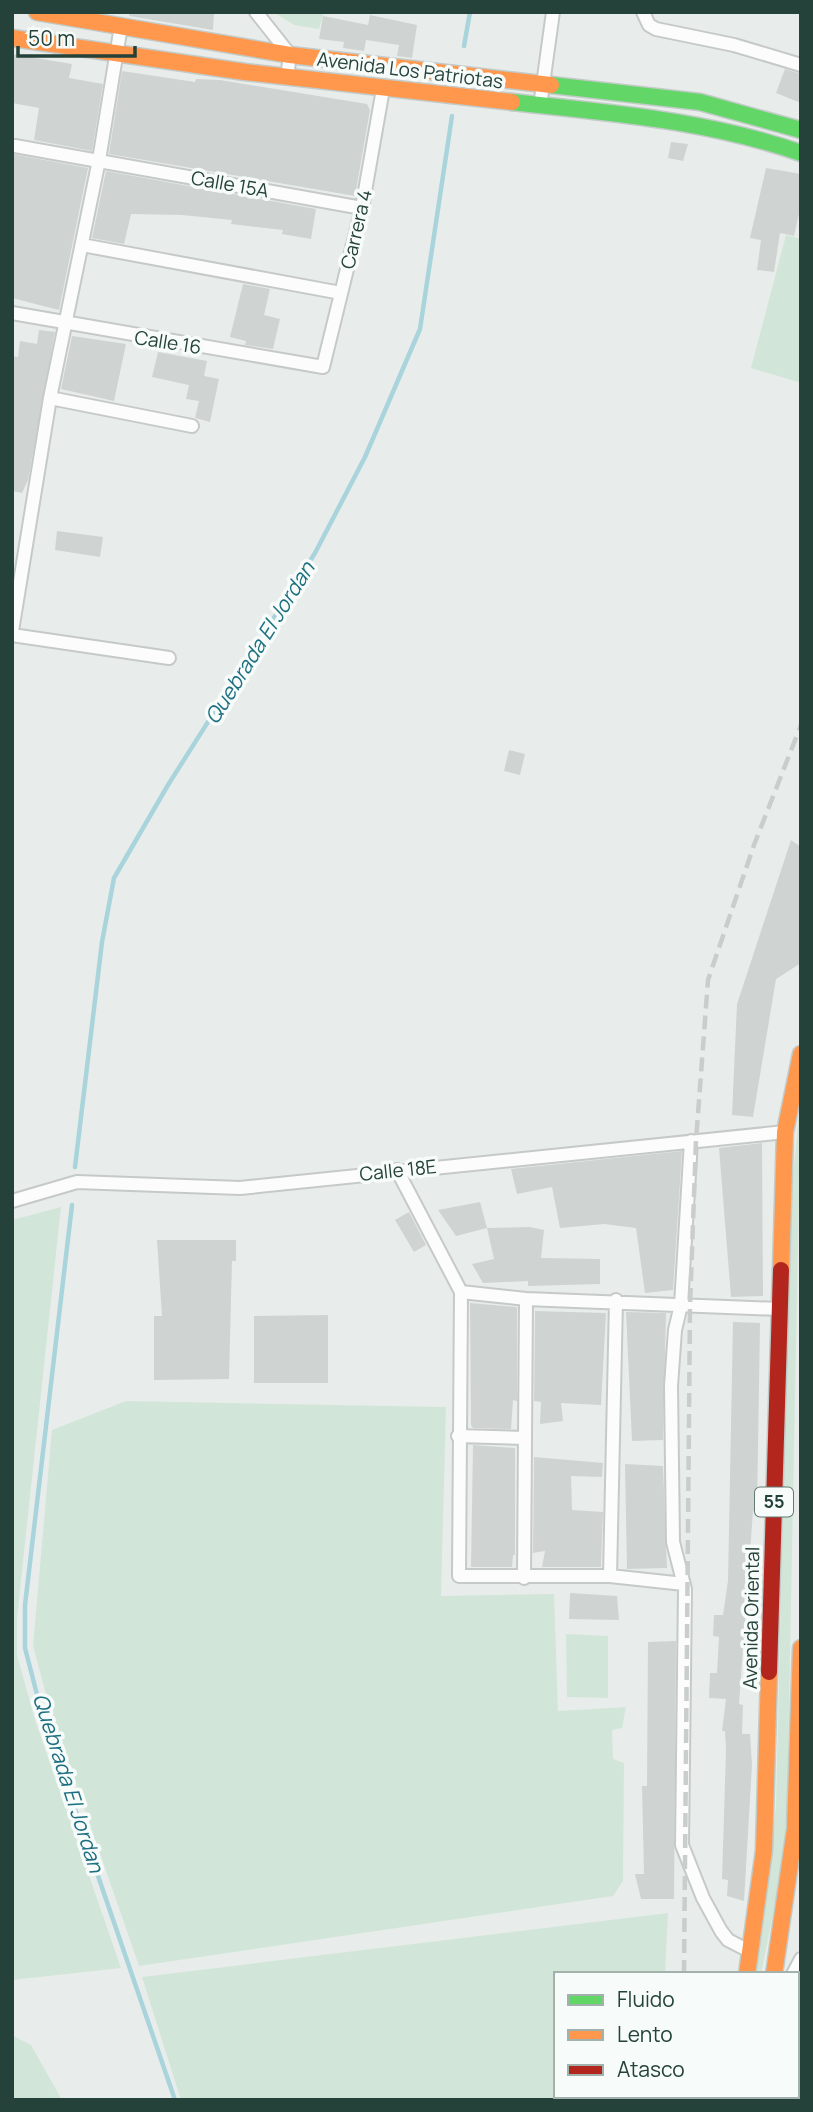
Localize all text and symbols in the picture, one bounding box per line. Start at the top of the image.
scale bar [18,14,135,58]
text: 50 m [28,24,75,52]
street label: Avenida Los Patriotas [316,46,504,94]
street label: Calle 15A [189,164,271,204]
street label: Carrera 4 [334,187,378,271]
street label: Calle 16 [133,324,203,360]
water label: Quebrada El Jordan [198,555,321,729]
street label: Calle 18E [358,1153,438,1187]
road number: 55 [755,1488,793,1517]
street label: Avenida Oriental [737,1547,765,1689]
water label: Quebrada El Jordan [27,1690,112,1877]
legend [554,1972,799,2098]
text: Fluido [617,1985,675,2013]
text: Lento [617,2020,673,2048]
text: Atasco [617,2055,685,2083]

